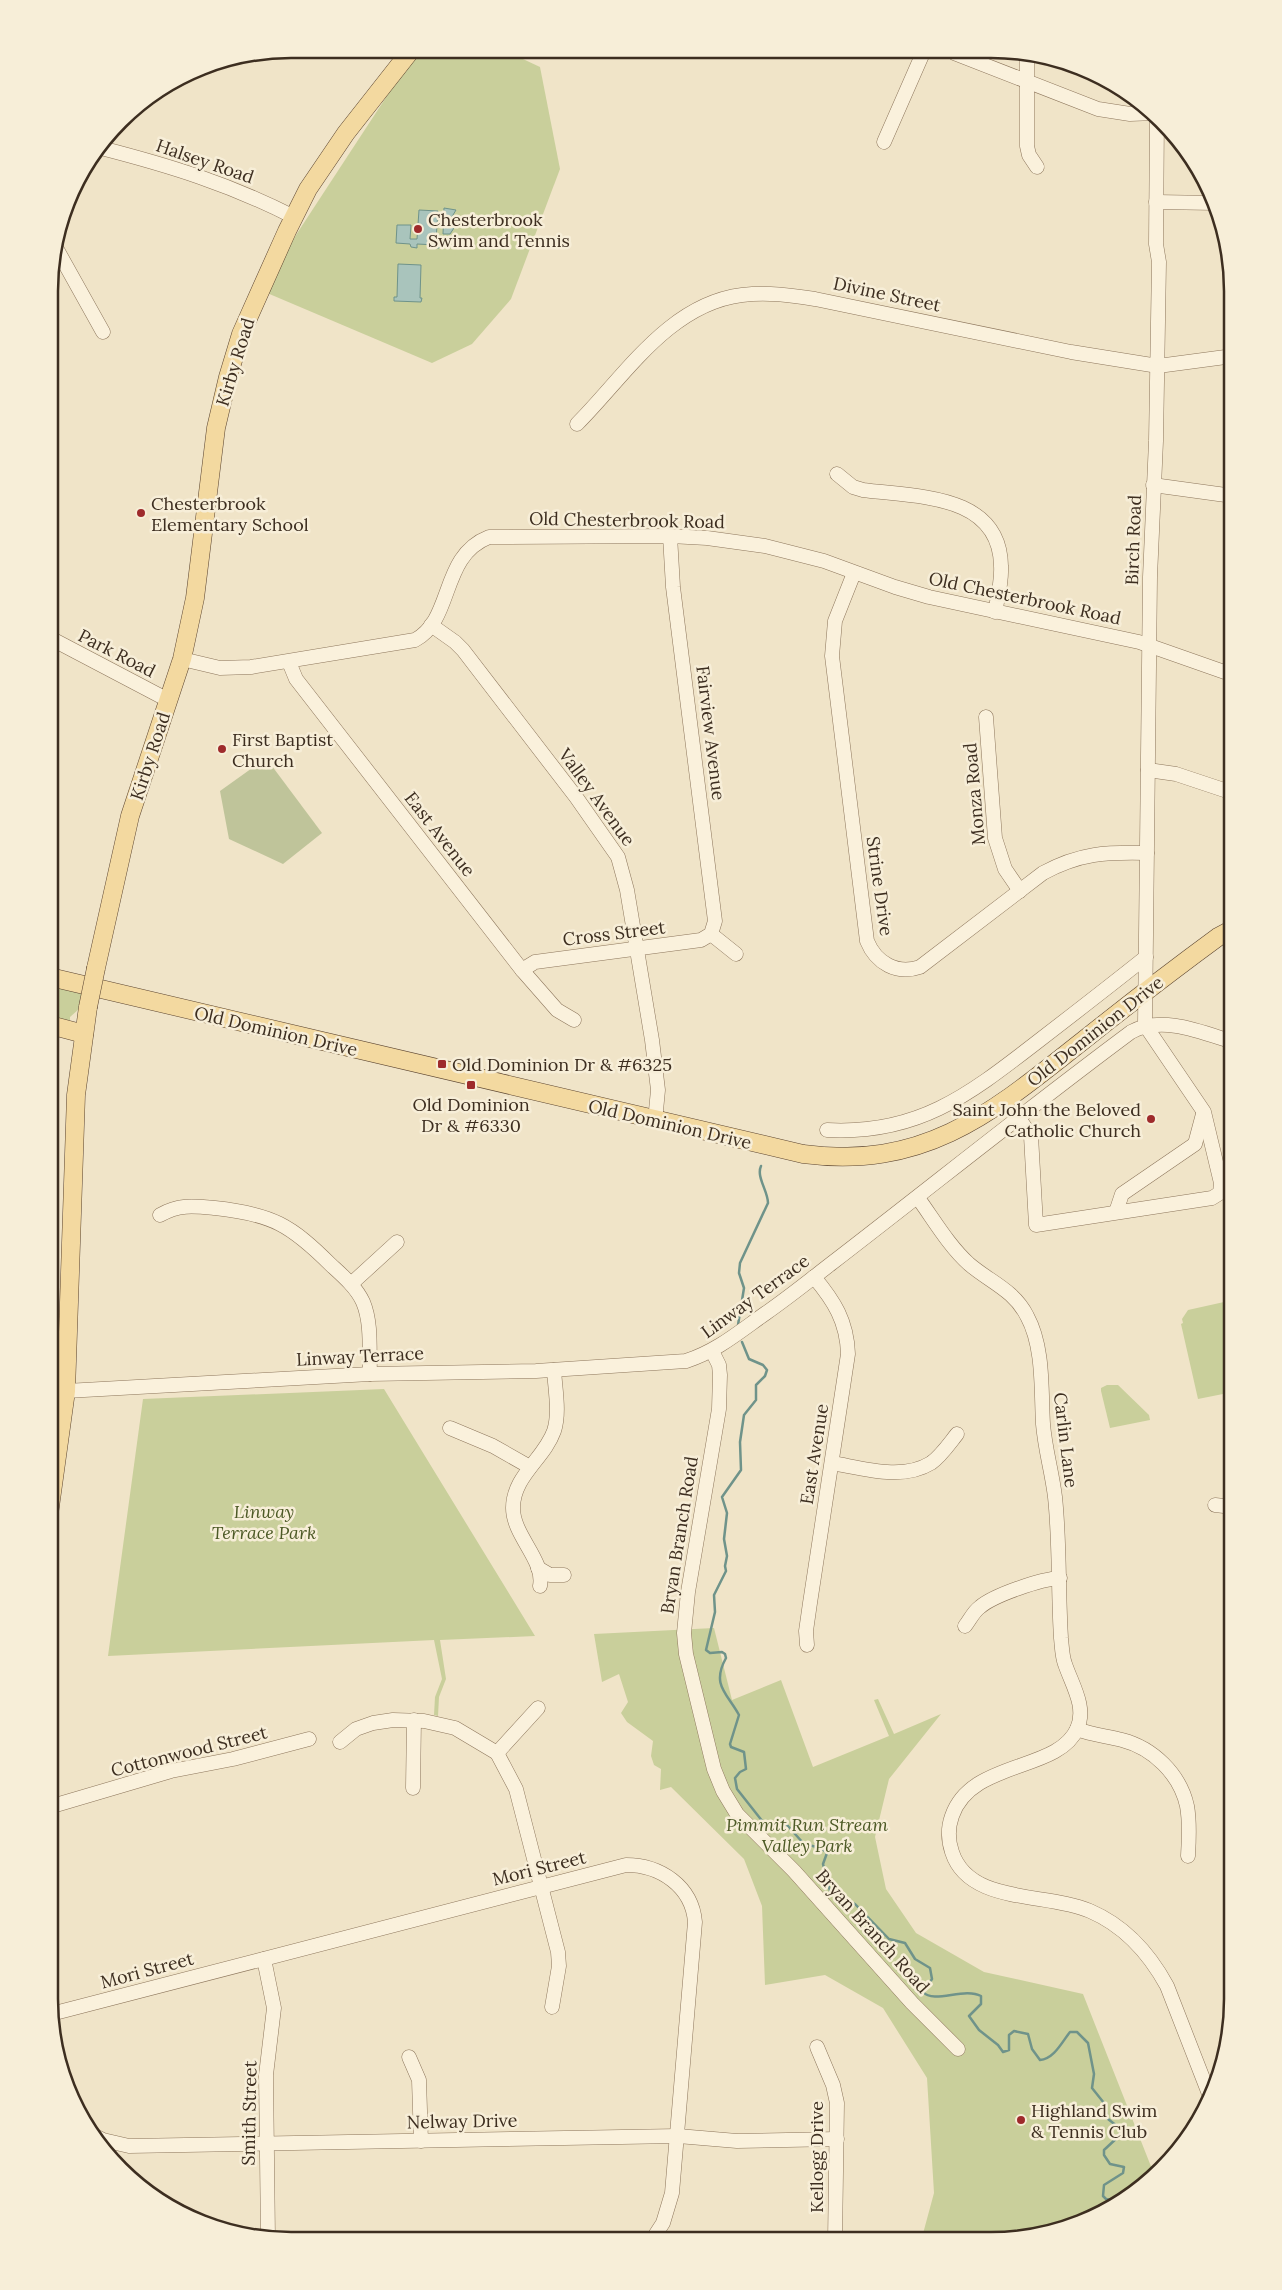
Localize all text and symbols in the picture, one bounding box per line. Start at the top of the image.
street label: Halsey Road [153,134,257,189]
place label: Chesterbrook Swim and Tennis [428,208,570,252]
marker: Chesterbrook Swim and Tennis [412,223,424,235]
street label: Divine Street [831,271,943,317]
street label: Kirby Road [211,315,259,409]
place label: Chesterbrook Elementary School [151,492,309,536]
street label: Birch Road [1120,494,1146,586]
marker: Chesterbrook Elementary School [135,507,147,519]
street label: Old Chesterbrook Road [529,507,725,533]
street label: Old Chesterbrook Road [927,566,1123,630]
street label: Park Road [74,624,160,682]
street label: Fairview Avenue [691,664,731,802]
street label: Kirby Road [125,709,175,803]
place label: First Baptist Church [232,728,333,772]
street label: Monza Road [958,742,990,846]
marker: First Baptist Church [216,743,228,755]
street label: Valley Avenue [553,743,640,851]
street label: East Avenue [400,787,480,881]
street label: Strine Drive [862,835,898,938]
street label: Cross Street [561,915,667,951]
street label: Old Dominion Drive [1022,970,1168,1091]
street label: Old Dominion Drive [192,1001,360,1061]
place label: Old Dominion Dr & #6325 [452,1053,672,1076]
marker: Old Dominion Dr & #6325 [436,1058,448,1070]
marker: Old Dominion Dr & #6330 [465,1079,477,1091]
place label: Old Dominion Dr & #6330 [412,1093,530,1137]
street label: Old Dominion Drive [586,1094,754,1154]
place label: Saint John the Beloved Catholic Church [952,1098,1141,1142]
marker: Saint John the Beloved Catholic Church [1145,1113,1157,1125]
street label: Linway Terrace [696,1249,814,1343]
street label: Linway Terrace [295,1341,425,1371]
street label: Carlin Lane [1049,1391,1083,1489]
street label: East Avenue [795,1402,833,1506]
street label: Bryan Branch Road [655,1454,703,1616]
park label: Linway Terrace Park [212,1500,316,1544]
street label: Cottonwood Street [109,1720,270,1782]
park label: Pimmit Run Stream Valley Park [726,1813,888,1857]
street label: Mori Street [490,1845,588,1891]
street label: Bryan Branch Road [811,1864,935,1998]
street label: Mori Street [98,1947,196,1993]
street label: Smith Street [237,2060,261,2166]
place label: Highland Swim & Tennis Club [1031,2099,1157,2143]
street label: Kellogg Drive [805,2101,828,2213]
street label: Nelway Drive [406,2109,518,2133]
marker: Highland Swim & Tennis Club [1015,2114,1027,2126]

